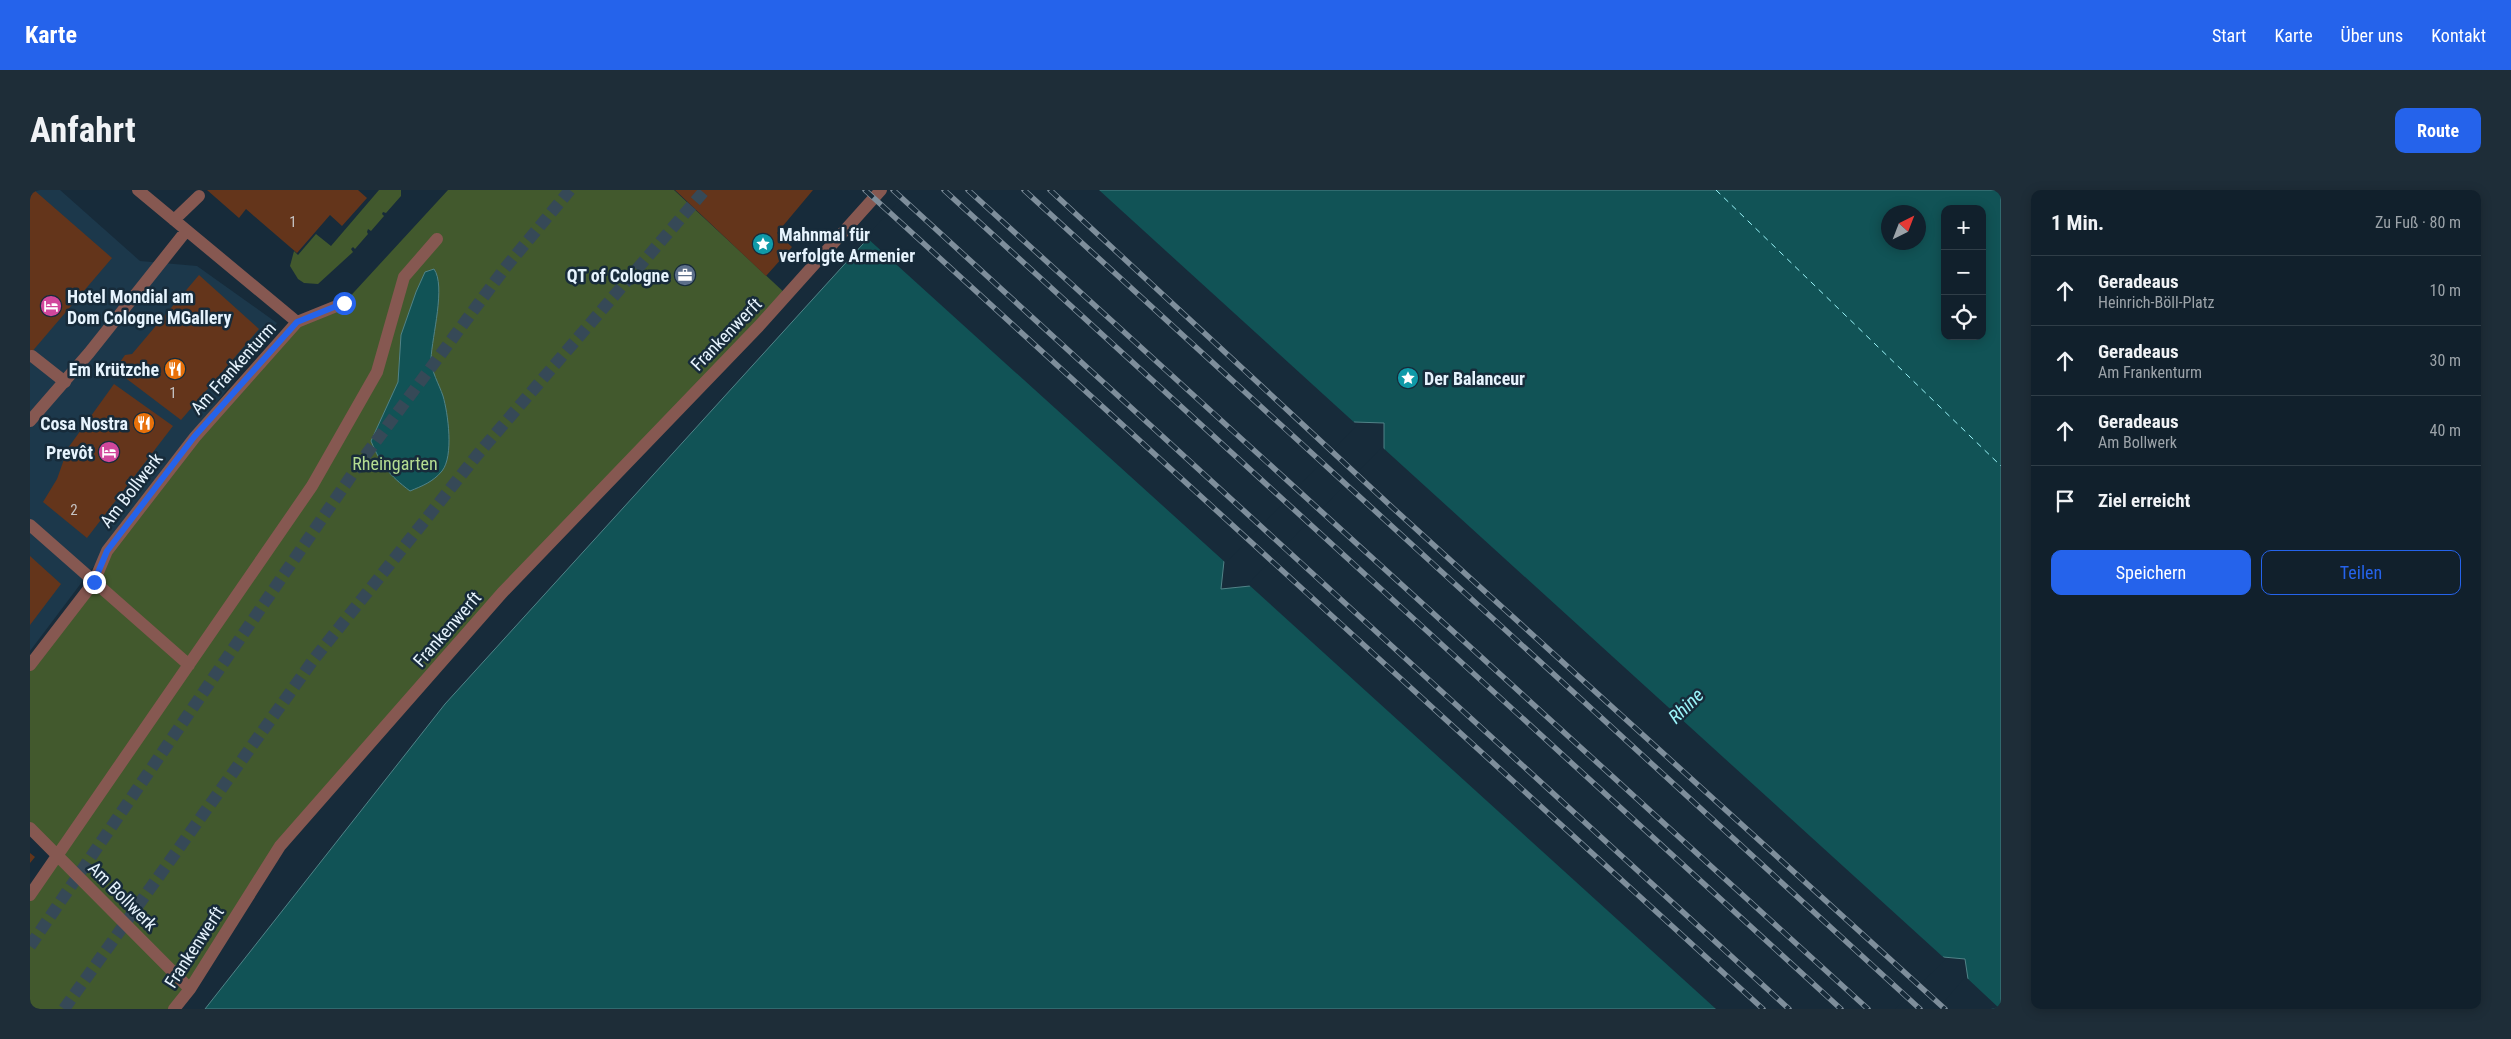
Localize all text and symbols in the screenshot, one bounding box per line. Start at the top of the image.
text: Karte [25,21,77,49]
text: Start [2212,25,2246,46]
text: Karte [2274,25,2313,46]
text: Über uns [2341,25,2403,46]
text: Kontakt [2431,25,2486,46]
button: Route [2395,108,2481,153]
text: Anfahrt [30,110,136,151]
north arrow [1881,205,1926,250]
map controls [1941,205,1986,340]
button: + [1941,205,1986,250]
text: 1 Min. [2051,211,2104,235]
house number: 1 [289,213,297,231]
text: Zu Fuß · 80 m [2375,213,2461,232]
place label: Mahnmal für verfolgte Armenier [779,224,915,266]
place icon: Mahnmal für verfolgte Armenier [751,232,775,256]
button: − [1941,250,1986,295]
office icon: QT of Cologne [673,263,697,287]
place label: QT of Cologne [567,265,669,286]
text: Geradeaus [2098,270,2179,293]
icon: ahead [2051,277,2079,305]
text: 10 m [2429,281,2461,300]
place label: Hotel Mondial am Dom Cologne MGallery [67,286,232,328]
route start [333,292,356,315]
street label: Frankenwerft [686,293,766,375]
text: Heinrich-Böll-Platz [2098,293,2215,312]
hotel icon: Hotel Mondial am Dom Cologne MGallery [39,294,63,318]
button: locate [1941,295,1986,340]
street label: Am Frankenturm [186,317,280,419]
text: Geradeaus [2098,340,2179,363]
icon: ahead [2051,347,2079,375]
text: 30 m [2429,351,2461,370]
restaurant icon: Em Krützche [163,357,187,381]
place label: Em Krützche [69,359,159,380]
text: Am Frankenturm [2098,363,2202,382]
place icon: Der Balanceur [1396,366,1420,390]
place label: Der Balanceur [1424,368,1525,389]
house number: 1 [169,384,177,402]
text: Geradeaus [2098,410,2179,433]
restaurant icon: Cosa Nostra [132,411,156,435]
place label: Cosa Nostra [40,413,128,434]
icon: ahead [2051,417,2079,445]
text: 40 m [2429,421,2461,440]
text: Am Bollwerk [2098,433,2177,452]
hotel icon: Prevôt [97,440,121,464]
place label: Prevôt [46,442,93,463]
street label: Am Bollwerk [95,448,167,532]
park label: Rheingarten [352,453,438,474]
icon: arrive [2051,487,2079,515]
text: Ziel erreicht [2098,489,2190,512]
house number: 2 [70,501,78,519]
button: Speichern [2051,550,2251,595]
button: Teilen [2261,550,2461,595]
route end [83,571,106,594]
street label: Frankenwerft [409,587,485,671]
water label: Rhine [1663,684,1709,728]
street label: Am Bollwerk [84,857,162,935]
street label: Frankenwerft [160,902,228,992]

